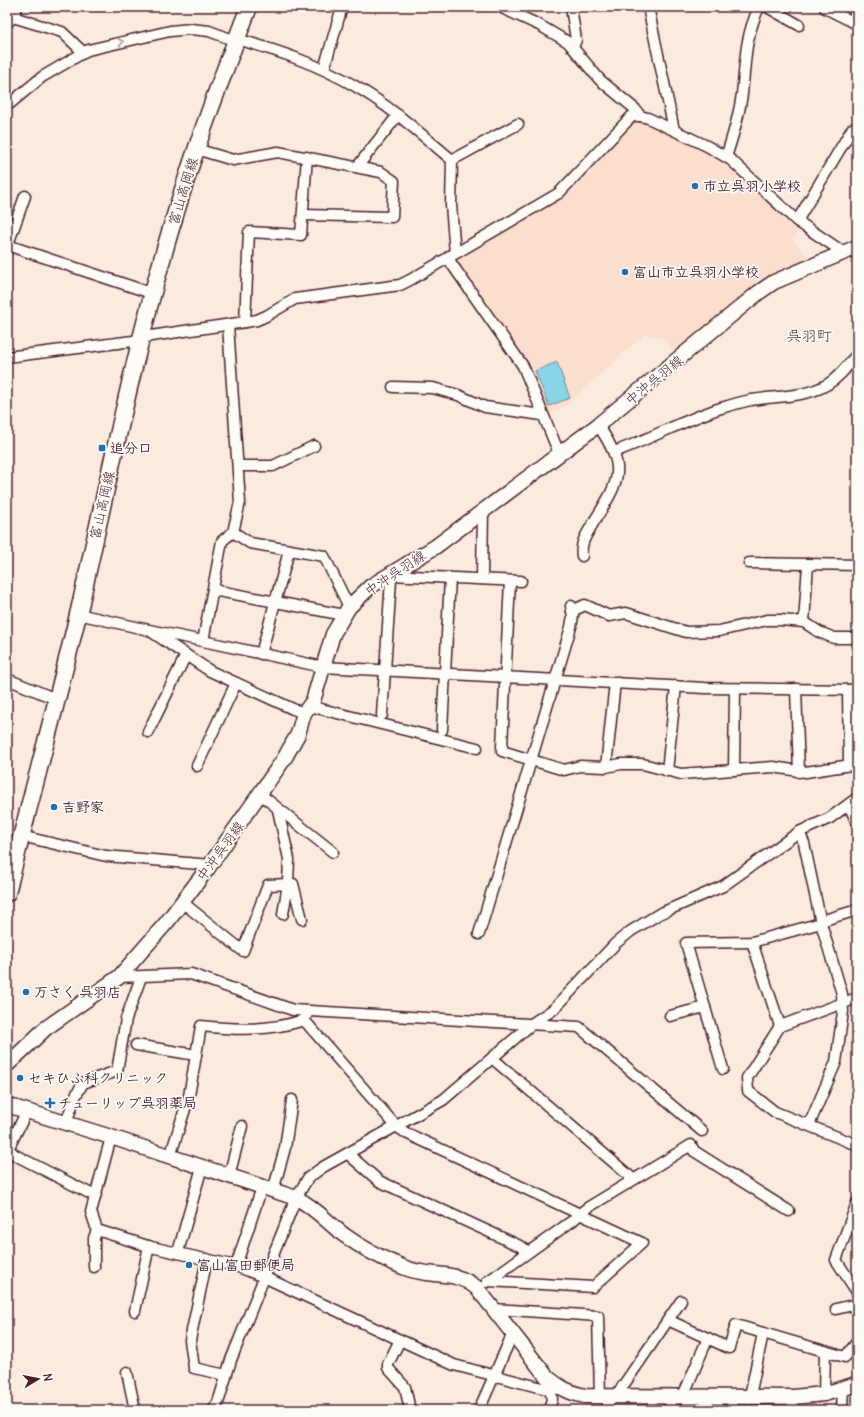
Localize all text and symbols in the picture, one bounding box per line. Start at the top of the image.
one-way arrow [118,39,124,47]
street label: 富山高岡線 [164,155,202,227]
place label: 市立呉羽小学校 [703,177,801,195]
marker: 市立呉羽小学校 [690,181,700,191]
place label: 富山市立呉羽小学校 [633,263,759,281]
marker: 富山市立呉羽小学校 [620,267,630,277]
district label: 呉羽町 [786,326,832,345]
street label: 中沖呉羽線 [621,351,687,409]
place label: 追分口 [110,439,152,457]
marker: 追分口 [97,443,107,453]
street label: 富山高岡線 [85,469,119,541]
street label: 中沖呉羽線 [361,546,429,600]
place label: 吉野家 [62,798,104,816]
marker: 吉野家 [49,802,59,812]
street label: 中沖呉羽線 [192,817,248,885]
place label: 万さく 呉羽店 [34,983,121,1001]
marker: 万さく 呉羽店 [21,987,31,997]
place label: セキひふ科クリニック [28,1069,168,1087]
marker: セキひふ科クリニック [15,1073,25,1083]
place label: チューリップ呉羽薬局 [58,1094,197,1112]
marker: チューリップ呉羽薬局 [45,1098,55,1108]
place label: 富山富田郵便局 [197,1256,295,1274]
marker: 富山富田郵便局 [184,1260,194,1270]
north arrow [18,1359,58,1399]
text: N [40,1372,55,1382]

